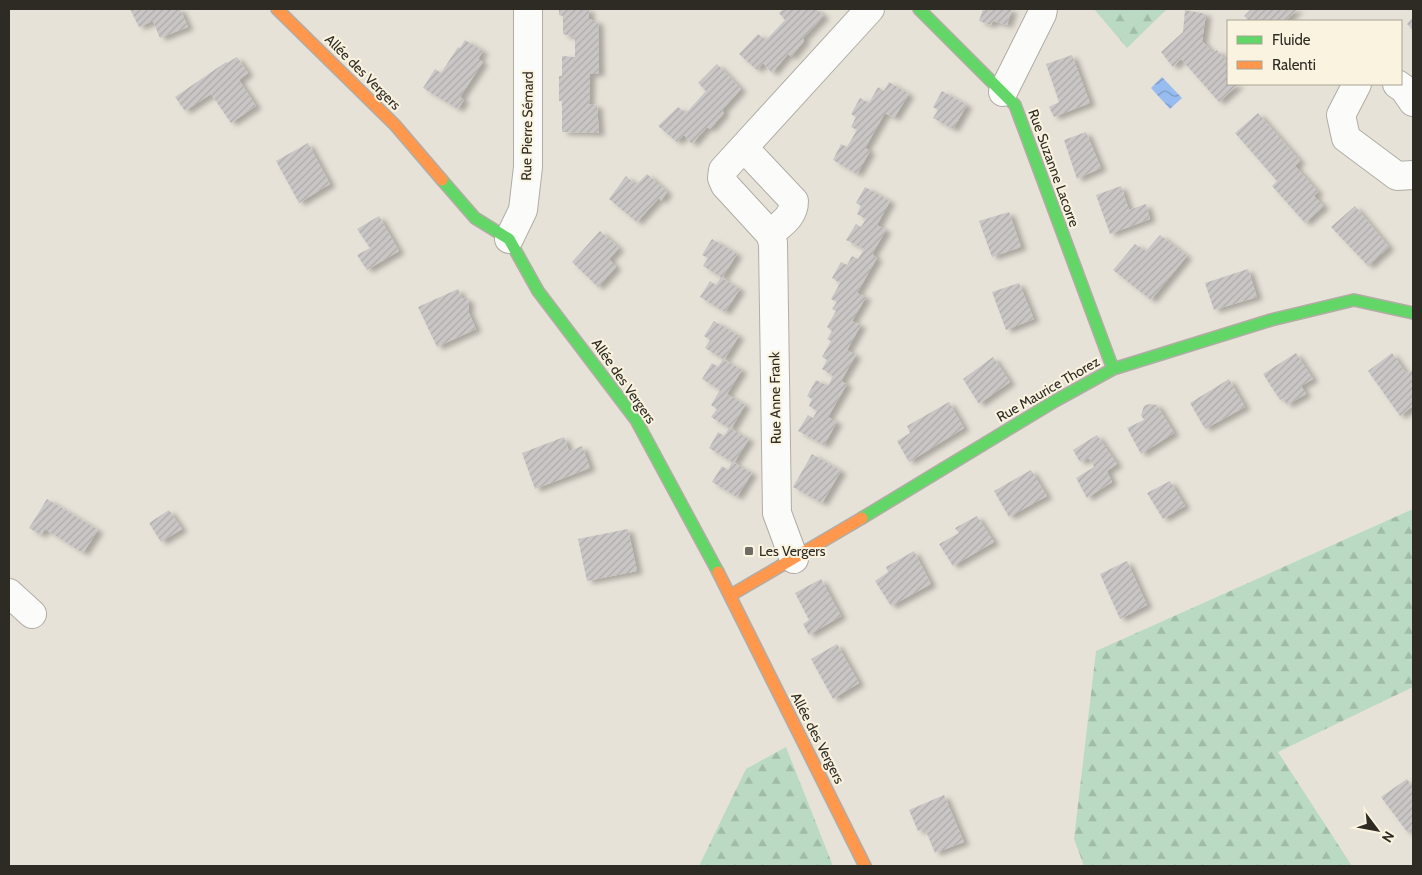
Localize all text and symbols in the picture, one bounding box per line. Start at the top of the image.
legend [1227,20,1402,85]
street label: Allée des Vergers [321,30,405,114]
text: Fluide [1272,31,1311,49]
text: Ralenti [1272,56,1316,74]
street label: Rue Pierre Sémard [517,71,537,181]
street label: Rue Suzanne Lacorre [1024,107,1084,229]
street label: Allée des Vergers [588,335,660,427]
street label: Rue Anne Frank [765,351,785,444]
street label: Rue Maurice Thorez [993,352,1103,426]
place label: Les Vergers [759,542,826,560]
marker: Les Vergers [743,545,755,557]
street label: Allée des Vergers [787,689,849,787]
north arrow [1352,805,1402,855]
text: N [1378,828,1398,846]

